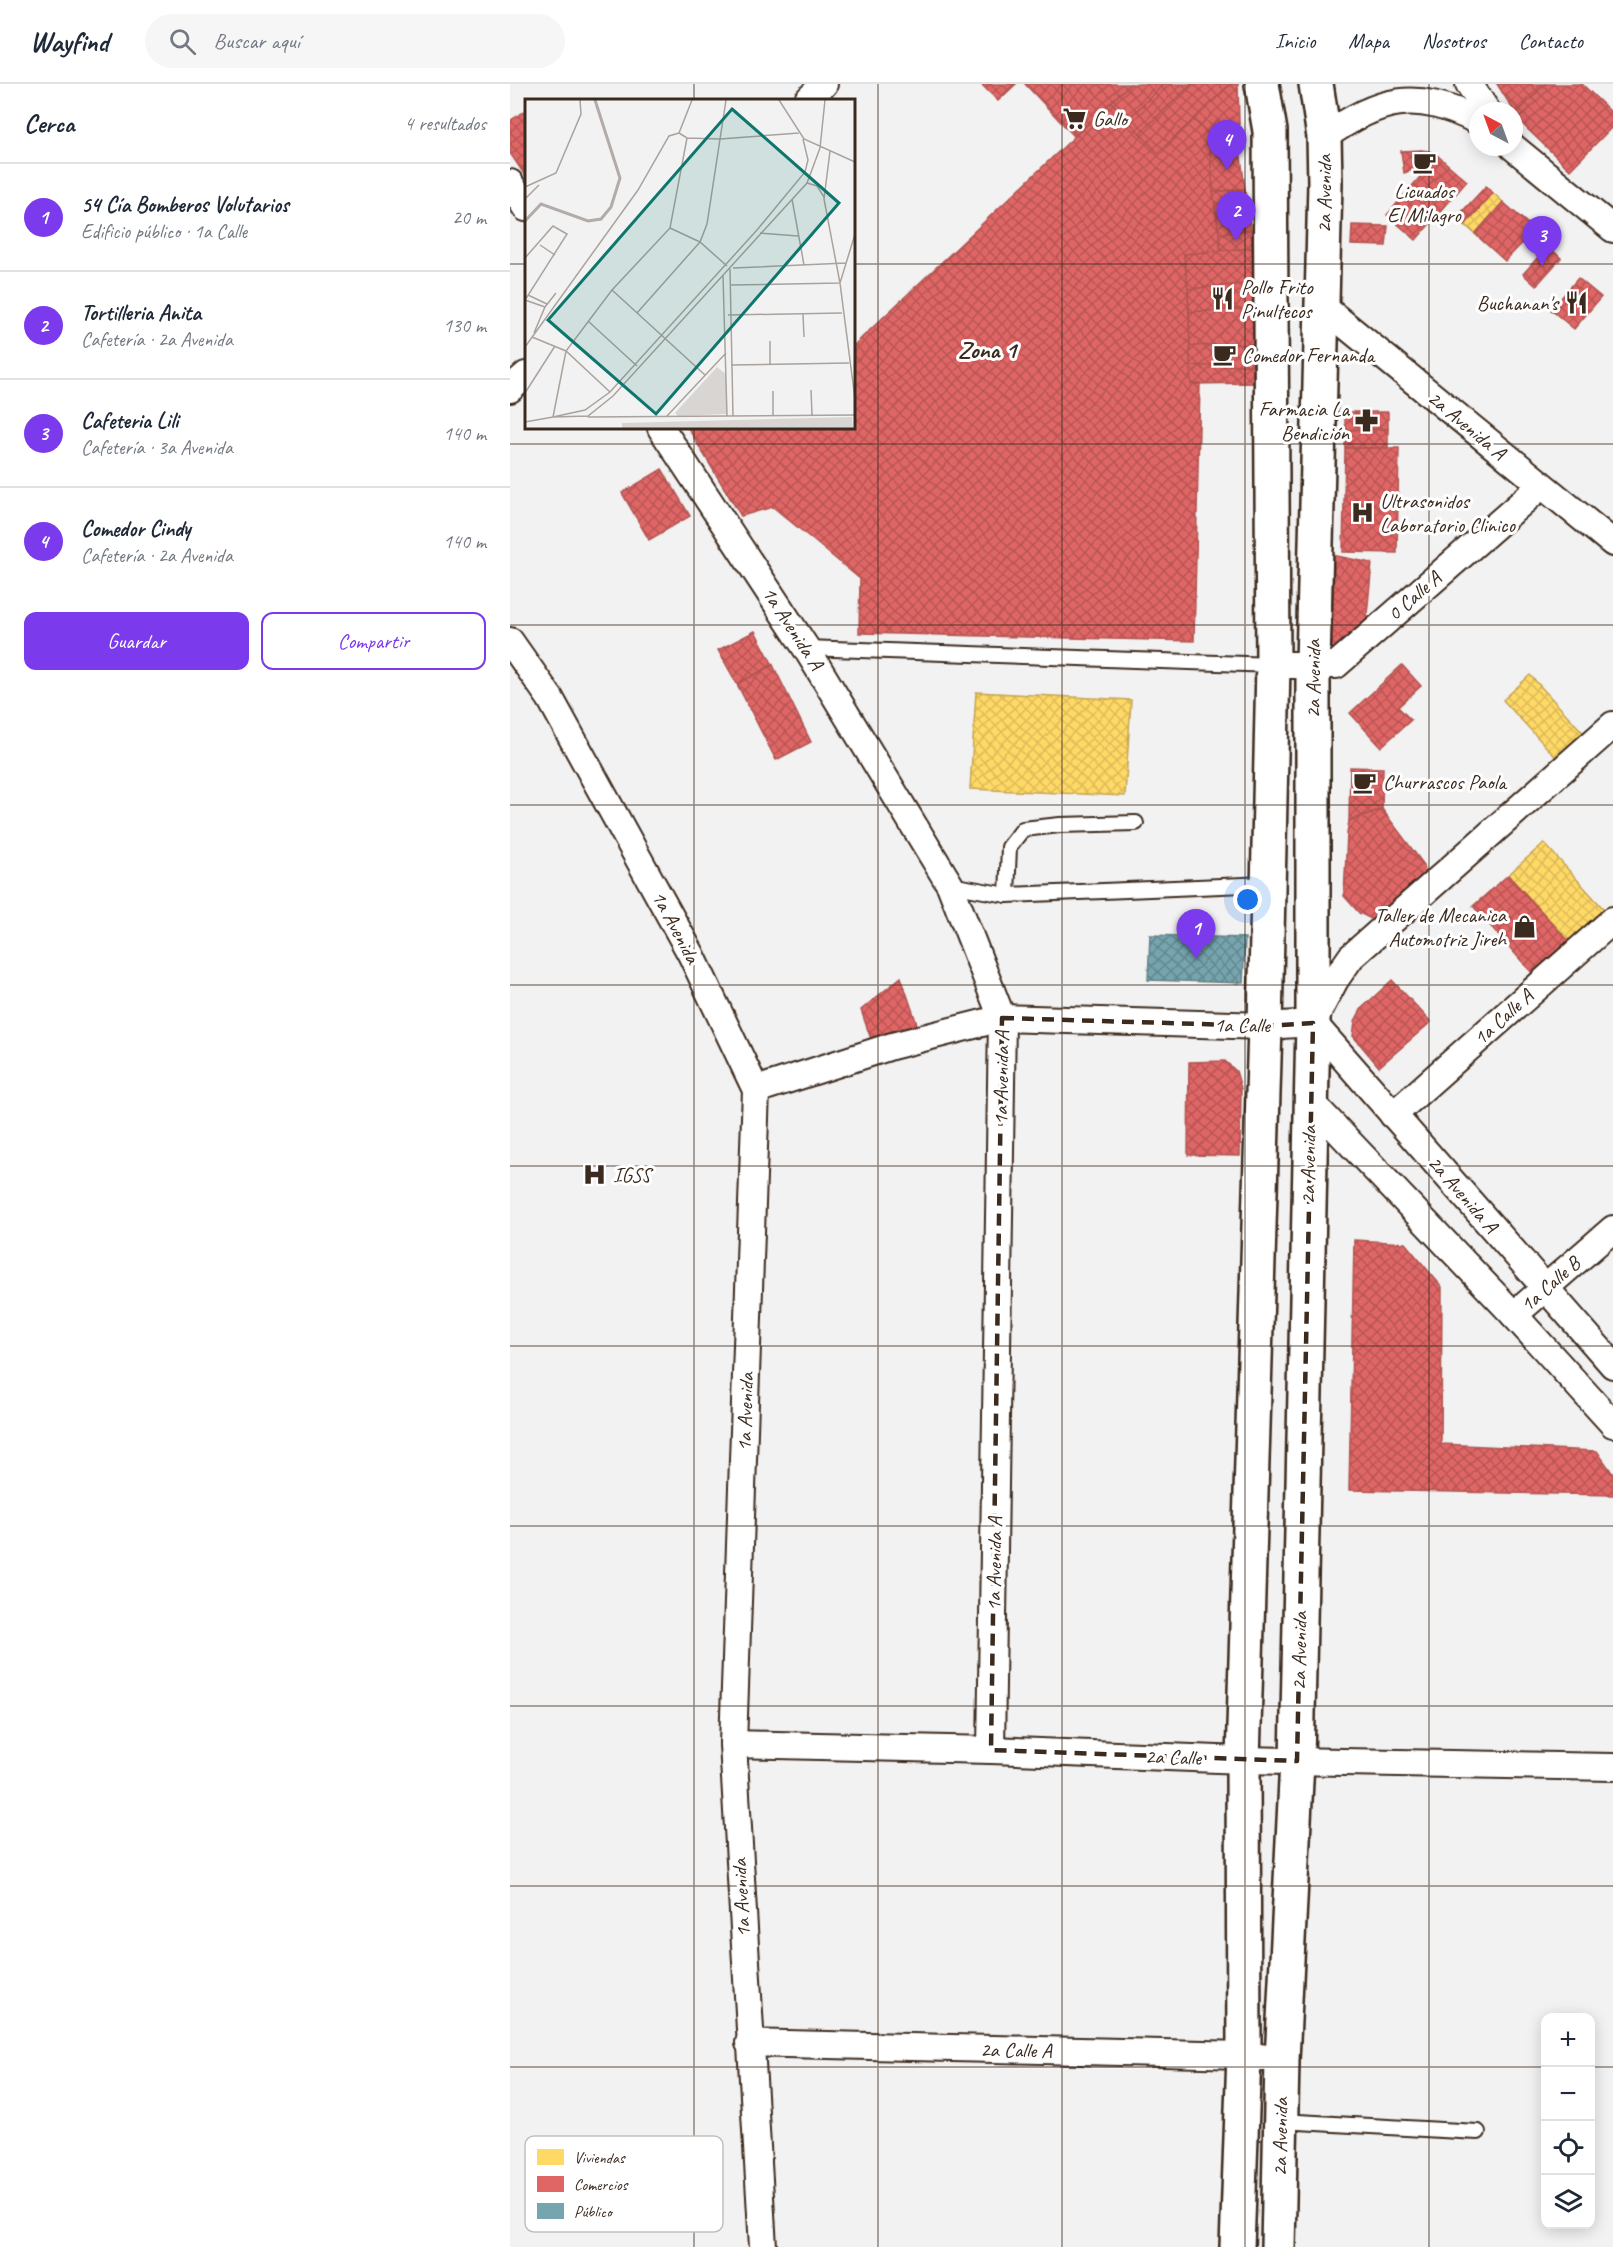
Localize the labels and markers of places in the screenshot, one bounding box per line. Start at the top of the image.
supermarket icon: Gallo [1062,106,1088,132]
place label: Gallo [1093,106,1130,132]
pin: 4 [1208,120,1246,170]
cafe icon: Licuados El Milagro [1411,150,1437,176]
place label: Licuados El Milagro [1387,178,1462,228]
pin: 2 [1216,192,1256,241]
pin: 3 [1522,216,1562,266]
place label: Pollo Frito Pinultecos [1241,274,1314,324]
restaurant icon: Pollo Frito Pinultecos [1210,286,1236,312]
place label: Buchanan's [1477,290,1560,316]
restaurant icon: Buchanan's [1563,290,1589,316]
cafe icon: Comedor Fernanda [1211,342,1237,368]
place label: Comedor Fernanda [1242,342,1376,368]
place label: Farmacia La Bendición [1259,396,1351,446]
pharmacy icon: Farmacia La Bendición [1354,408,1380,434]
place label: Ultrasonidos Laboratorio Clinico [1380,488,1516,538]
hospital icon: Ultrasonidos Laboratorio Clinico [1349,500,1375,526]
cafe icon: Churrascos Paola [1352,769,1378,795]
place label: Churrascos Paola [1383,769,1508,795]
place label: Taller de Mecanica Automotriz Jireh [1375,902,1508,952]
pin: 1 [1176,910,1216,959]
shop icon: Taller de Mecanica Automotriz Jireh [1511,914,1537,940]
hospital icon: IGSS [582,1162,608,1188]
place label: IGSS [613,1162,654,1188]

